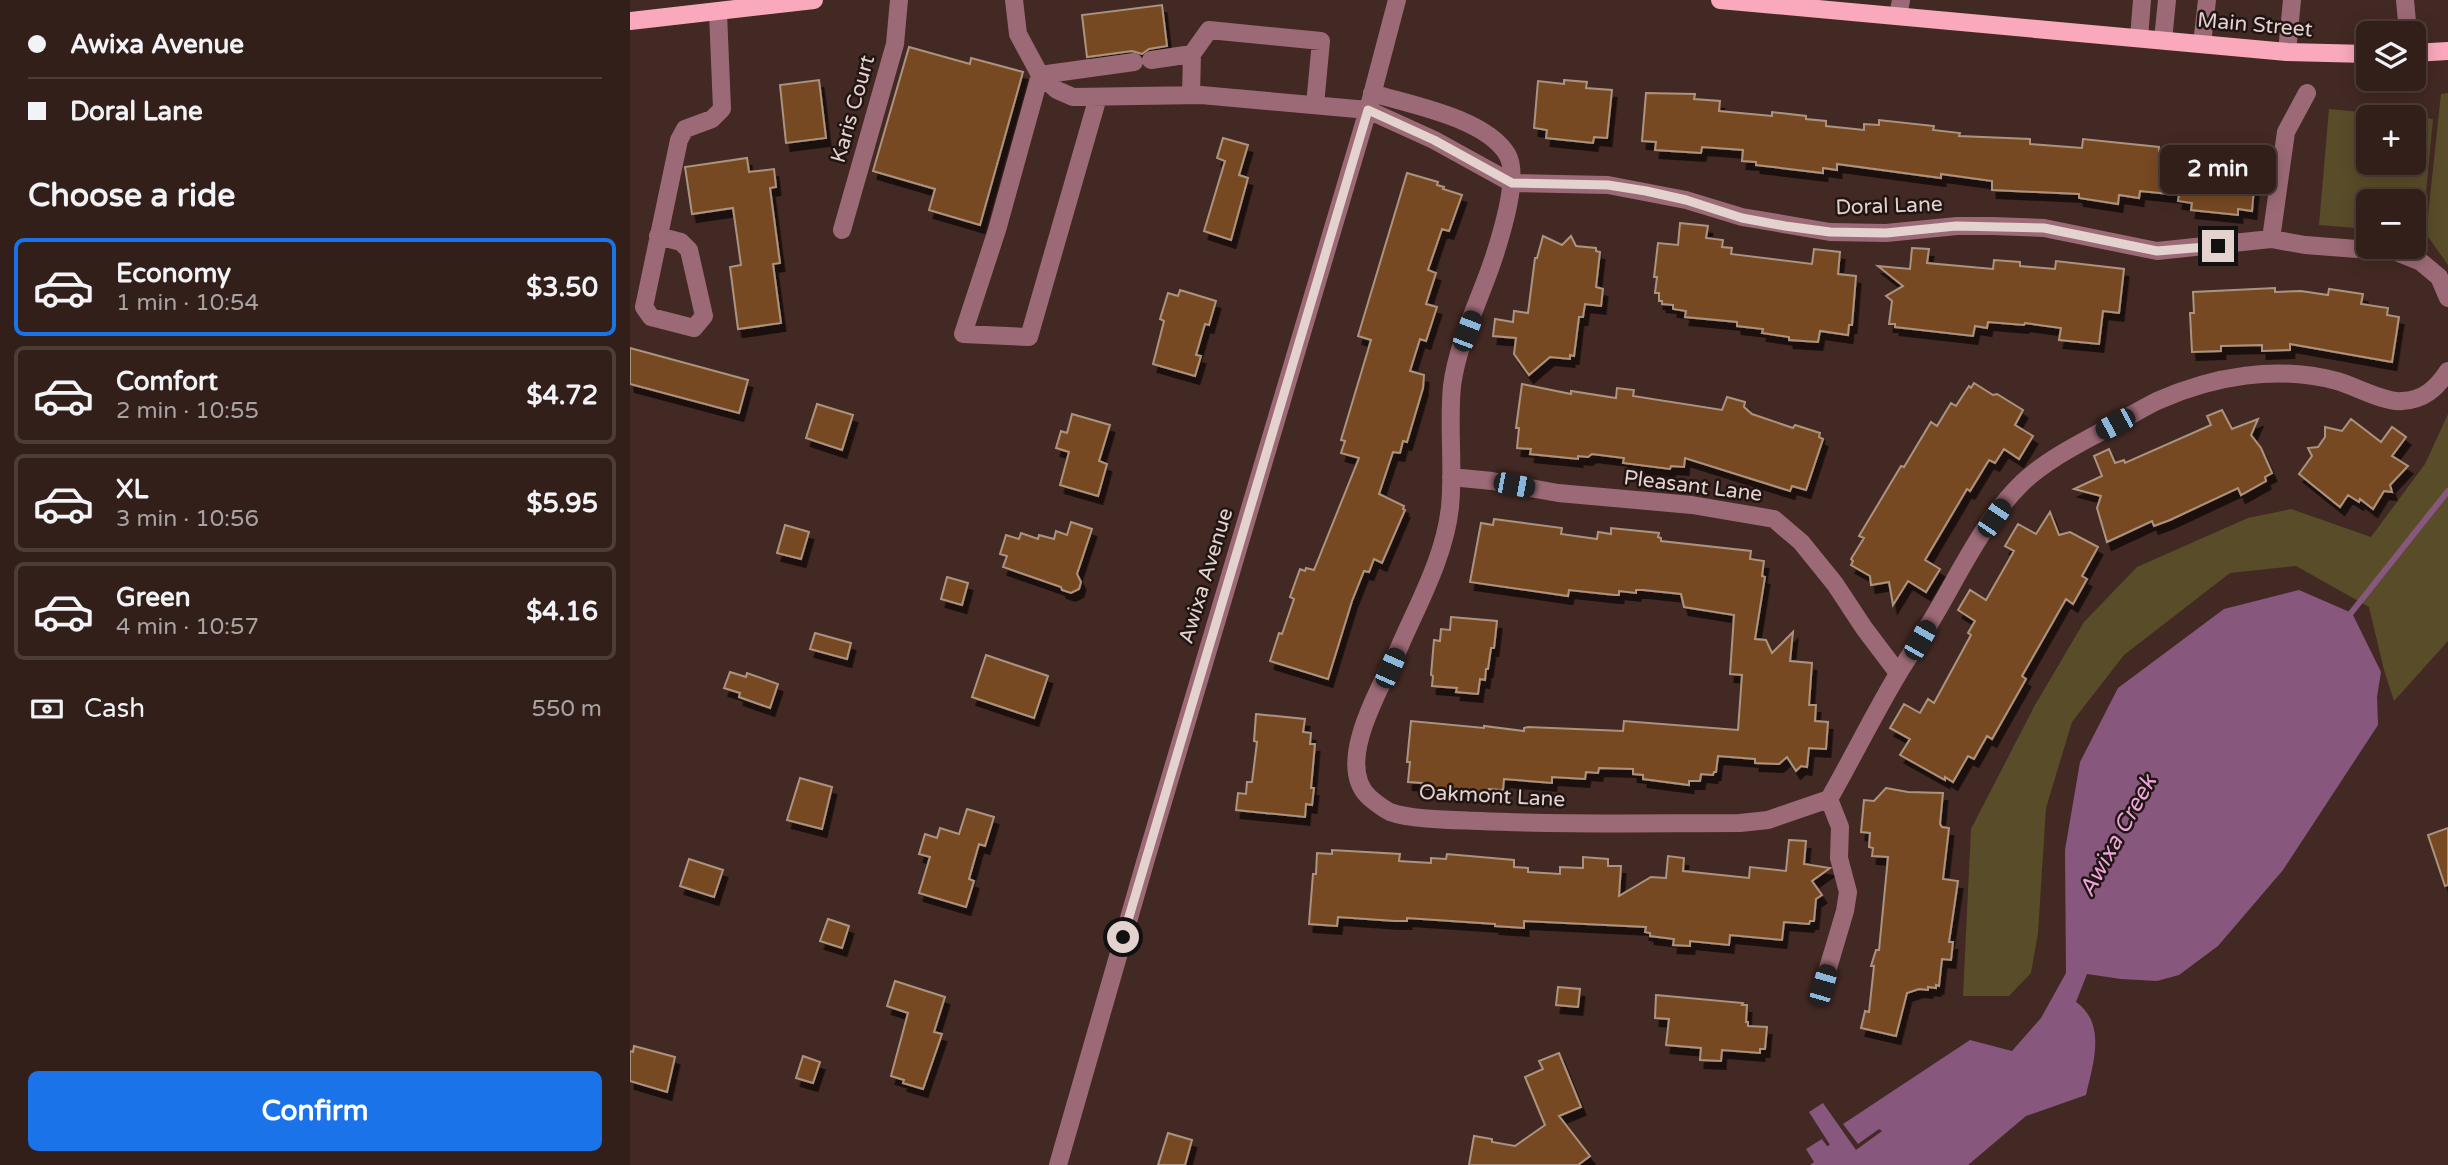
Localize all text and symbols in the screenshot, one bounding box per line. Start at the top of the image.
street label: Main Street [2196,8,2314,42]
map controls [2356,21,2426,259]
button: layers [2356,21,2426,91]
text: Awixa Avenue [70,29,244,60]
street label: Karis Court [826,52,880,166]
text: Doral Lane [70,96,203,127]
button: + [2356,105,2426,175]
callout: 2 min [2160,145,2276,194]
text: 2 min [2187,155,2249,183]
text: Choose a ride [28,177,235,215]
button: − [2356,189,2426,259]
street label: Doral Lane [1835,192,1943,220]
route end [2202,230,2234,262]
icon: car [32,256,95,319]
text: Economy [116,258,231,289]
text: $3.50 [526,272,598,303]
text: 1 min · 10:54 [116,289,259,317]
car [1450,308,1485,354]
icon: car [32,364,95,427]
text: Comfort [116,366,218,397]
text: $4.72 [526,380,598,411]
text: 2 min · 10:55 [116,397,259,425]
car [2092,405,2139,443]
street label: Pleasant Lane [1622,465,1764,507]
car [1492,471,1537,499]
icon: car [32,472,95,535]
text: XL [116,474,148,505]
text: $5.95 [526,488,598,519]
car [1974,495,2015,541]
text: 3 min · 10:56 [116,505,259,533]
street label: Awixa Avenue [1173,505,1239,647]
icon: car [32,580,95,643]
text: Green [116,582,191,613]
text: $4.16 [526,596,598,627]
text: 4 min · 10:57 [116,613,259,641]
car [1901,617,1940,663]
car [1372,645,1409,691]
icon: cash [28,690,66,728]
text: Cash [84,693,145,724]
text: 550 m [532,695,602,723]
water label: Awixa Creek [2073,769,2164,902]
street label: Oakmont Lane [1418,780,1566,812]
route start [1107,921,1139,953]
car [1808,962,1839,1008]
button: Confirm [28,1071,602,1151]

